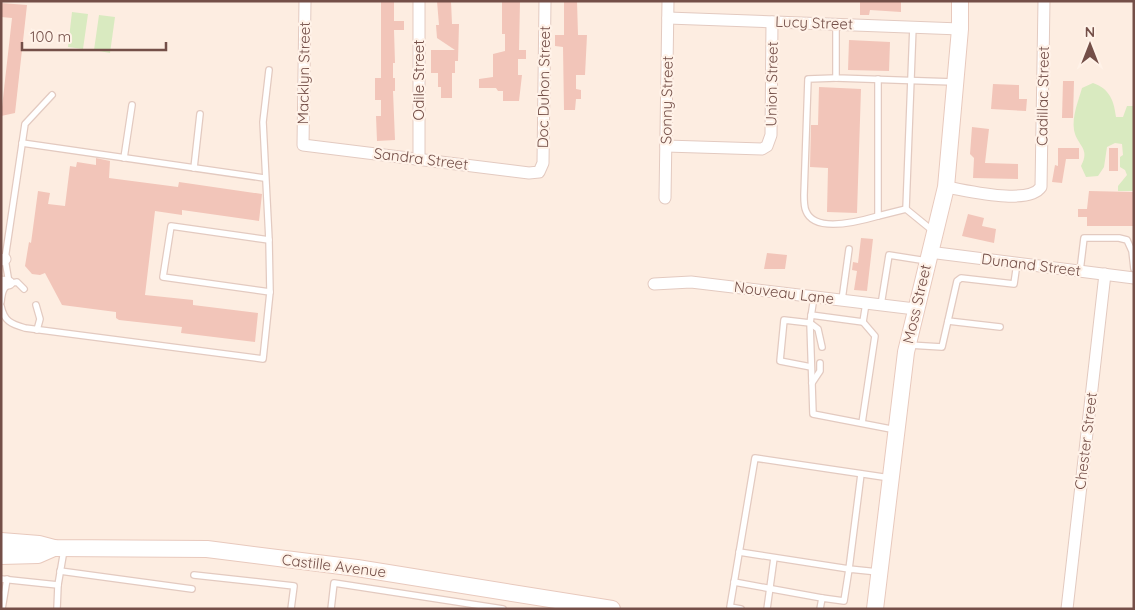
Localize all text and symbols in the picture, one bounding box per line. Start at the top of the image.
street label: Lucy Street [775,12,853,33]
scale bar [22,20,166,52]
north arrow [1065,20,1115,70]
street label: Macklyn Street [293,21,314,125]
text: N [1085,23,1095,41]
street label: Doc Duhon Street [533,26,554,148]
text: 100 m [30,27,71,46]
street label: Odile Street [409,40,428,120]
street label: Union Street [761,41,782,127]
street label: Cadillac Street [1032,46,1053,146]
street label: Sonny Street [656,56,677,144]
street label: Sandra Street [373,143,469,174]
street label: Dunand Street [980,249,1082,280]
street label: Moss Street [898,262,935,345]
street label: Nouveau Lane [733,277,835,308]
street label: Chester Street [1070,391,1101,491]
street label: Castille Avenue [281,550,387,581]

